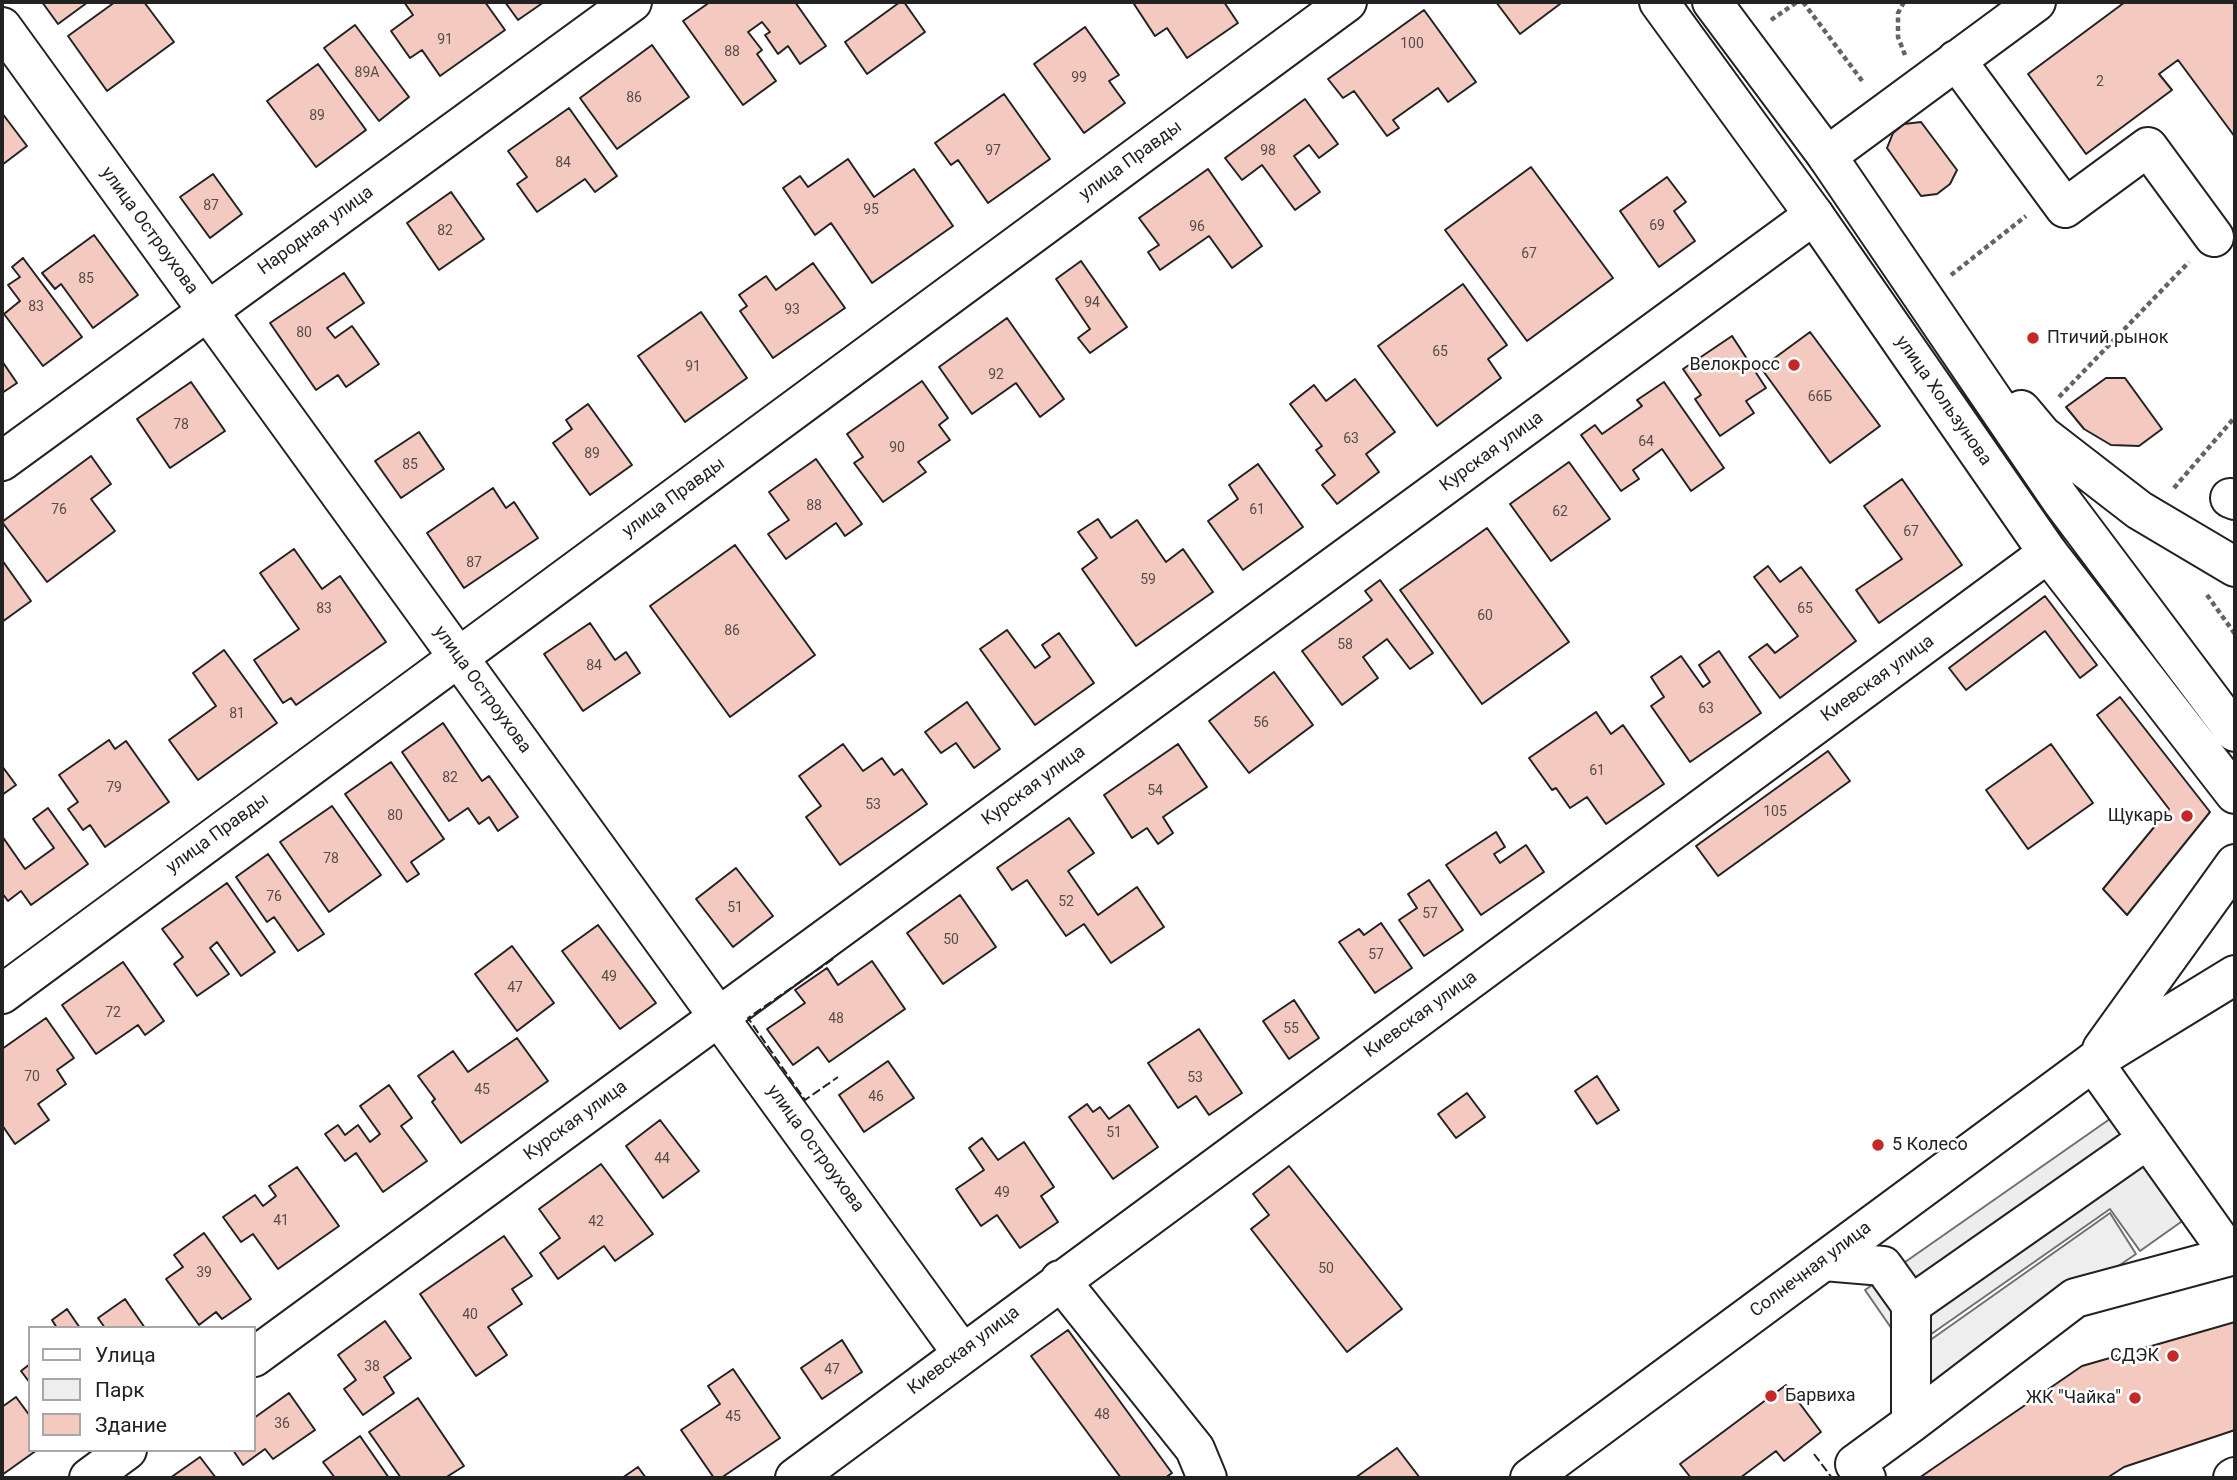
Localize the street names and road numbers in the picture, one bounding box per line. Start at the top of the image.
street label: улица Правды [1075,116,1187,206]
street label: улица Остроухова [96,163,202,299]
street label: Народная улица [254,182,378,280]
street label: улица Хользунова [1890,332,1996,470]
street label: Курская улица [1436,407,1548,497]
street label: улица Правды [618,453,730,543]
street label: улица Остроухова [429,622,535,758]
street label: Киевская улица [1817,631,1939,727]
street label: Курская улица [978,741,1090,831]
street label: улица Правды [162,789,274,879]
street label: Киевская улица [1360,967,1482,1063]
street label: Курская улица [520,1076,632,1166]
street label: улица Остроухова [762,1081,868,1217]
street label: Солнечная улица [1746,1217,1876,1323]
street label: Киевская улица [904,1302,1024,1400]

